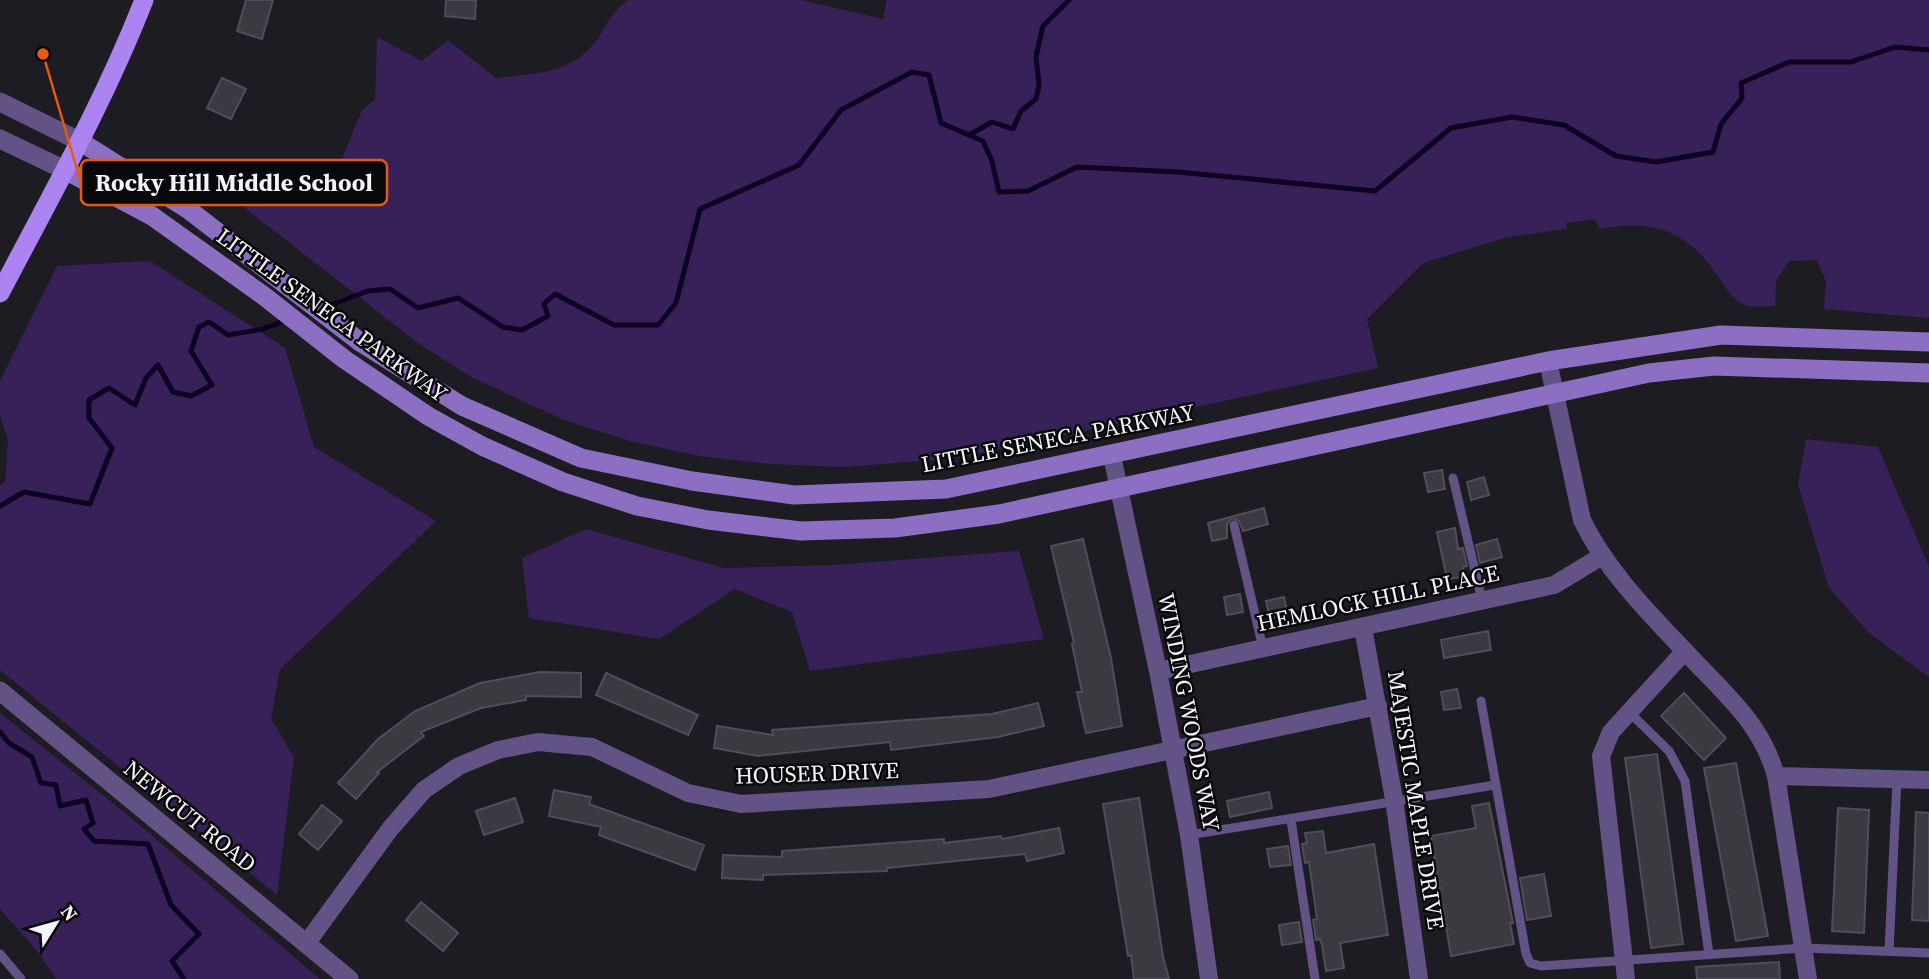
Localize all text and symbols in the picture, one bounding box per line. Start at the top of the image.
callout: Rocky Hill Middle School [81,160,387,205]
text: Rocky Hill Middle School [95,166,373,199]
street label: LITTLE SENECA PARKWAY [210,220,454,410]
street label: LITTLE SENECA PARKWAY [918,396,1198,480]
street label: HEMLOCK HILL PLACE [1254,557,1502,639]
street label: WINDING WOODS WAY [1150,590,1228,834]
street label: MAJESTIC MAPLE DRIVE [1380,668,1452,932]
street label: NEWCUT ROAD [117,753,263,879]
street label: HOUSER DRIVE [735,754,900,792]
north arrow [21,888,91,958]
text: N [55,899,84,926]

